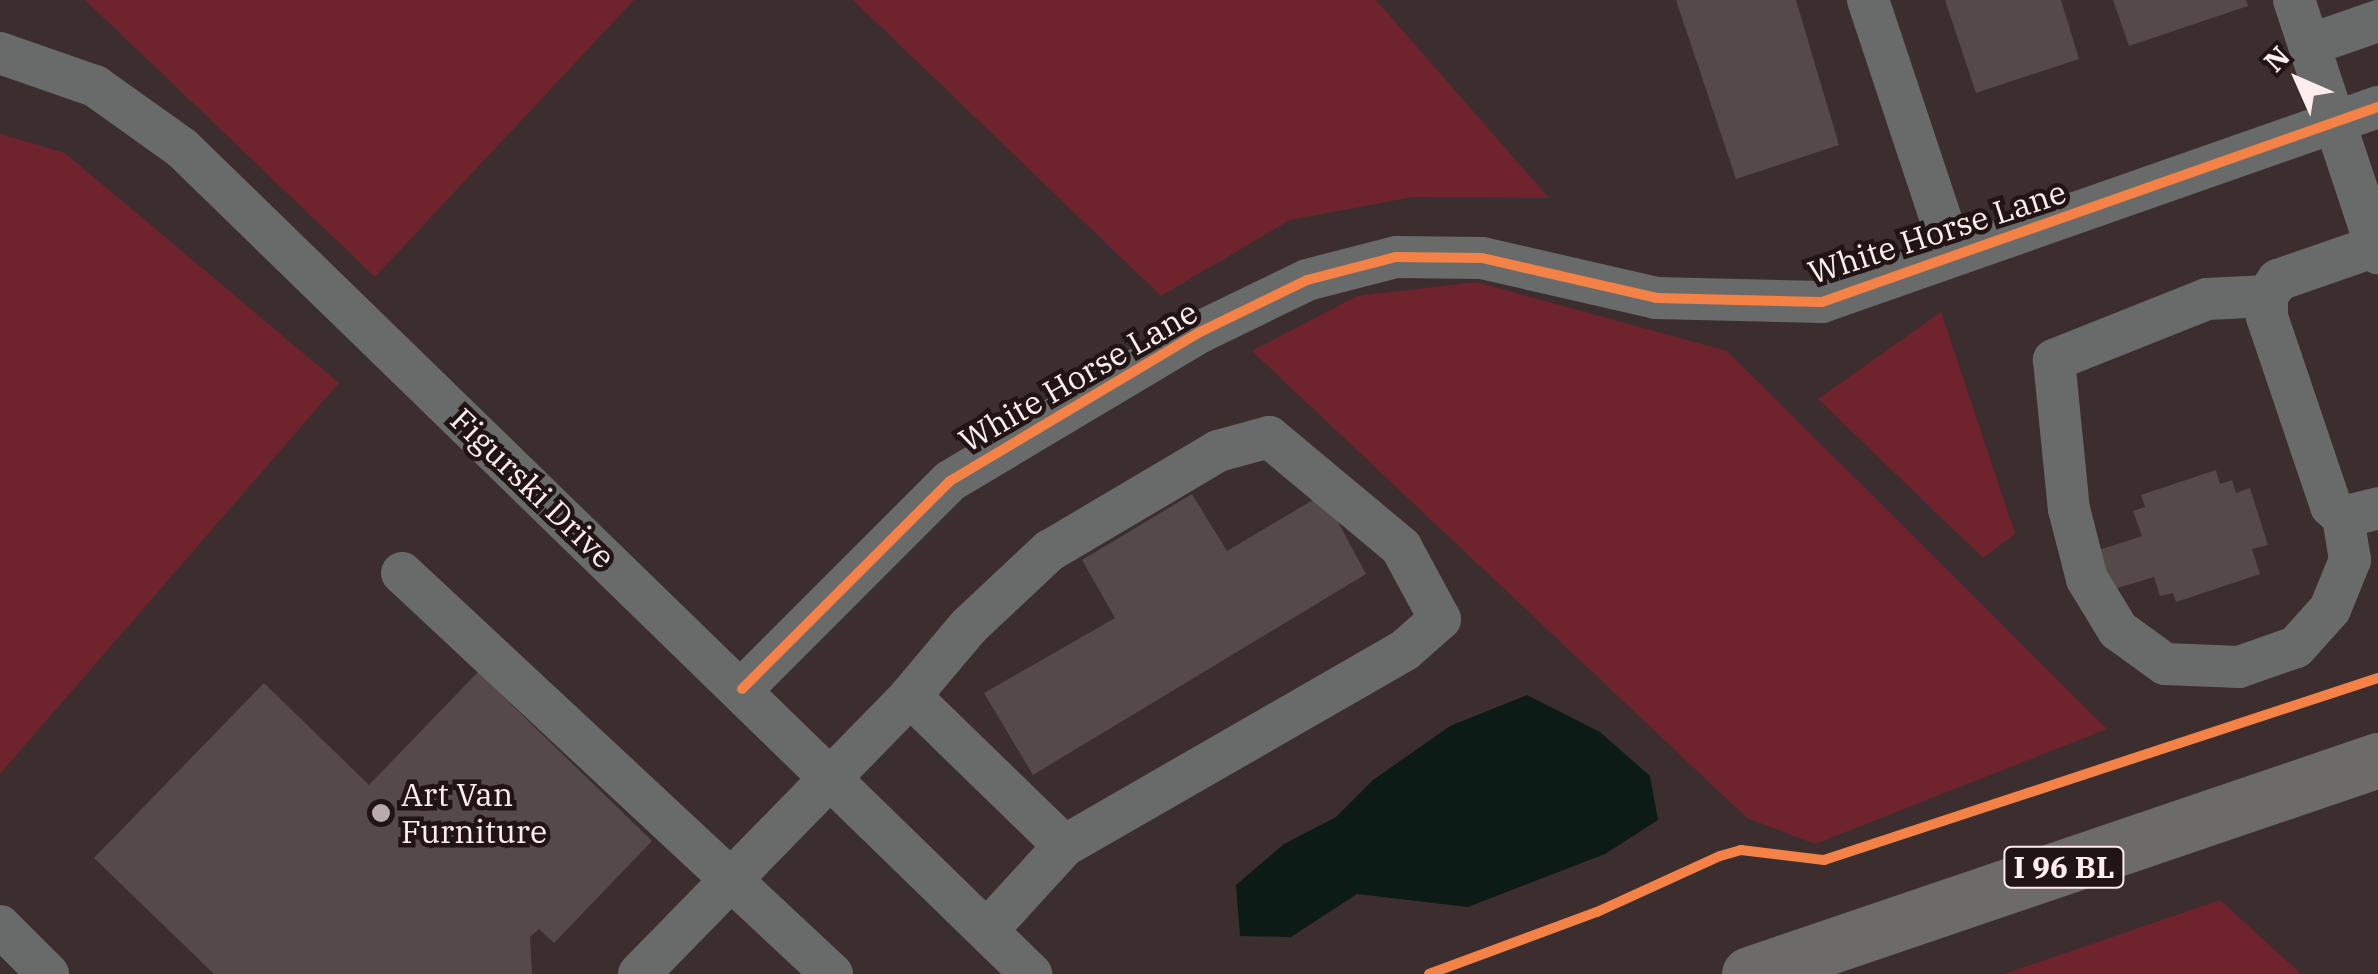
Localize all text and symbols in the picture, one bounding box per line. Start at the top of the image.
north arrow [2248,30,2348,130]
text: N [2256,38,2297,79]
street label: White Horse Lane [1803,172,2071,292]
street label: White Horse Lane [952,292,1204,460]
street label: Figurski Drive [443,400,623,576]
place label: Art Van Furniture [401,776,547,851]
marker: Art Van Furniture [370,802,392,824]
road number: I 96 BL [2002,842,2126,892]

